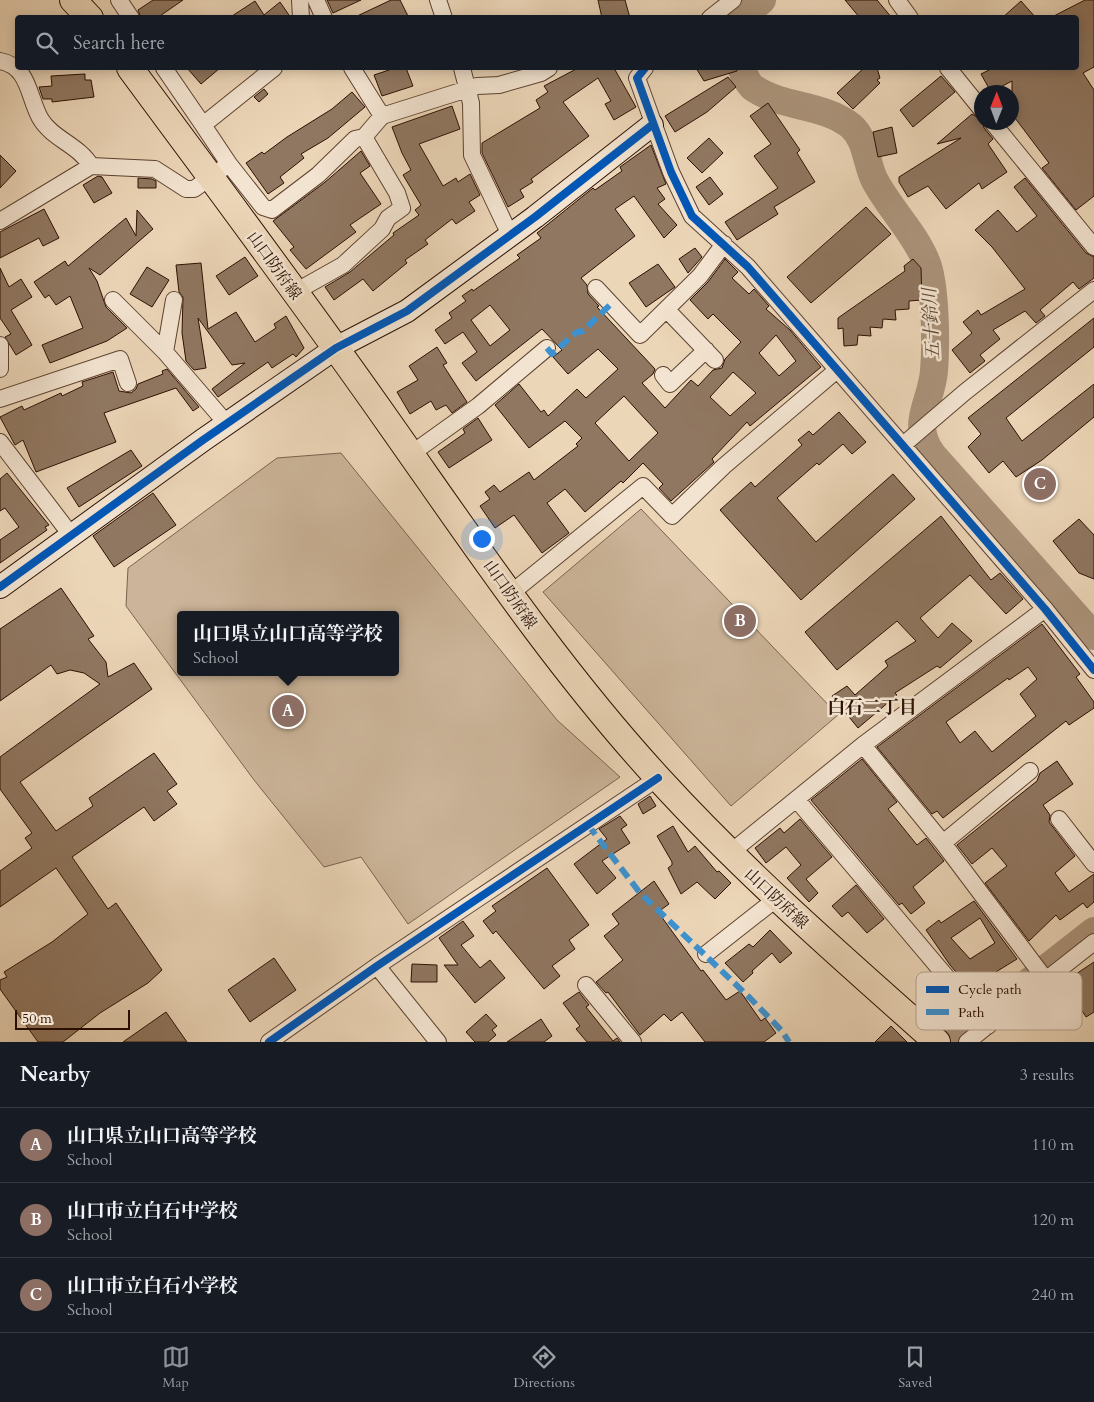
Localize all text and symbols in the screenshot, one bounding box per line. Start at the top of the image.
search box [15,15,1079,70]
icon: search [33,29,61,57]
text: Search here [73,30,165,56]
north arrow [974,85,1019,130]
street label: 山口防府線 [242,227,307,304]
water label: 五十鈴川 [917,285,946,361]
pin: C [1024,465,1056,503]
your location [469,526,495,552]
street label: 山口防府線 [478,555,542,634]
pin: B [724,602,756,640]
popup [177,611,399,676]
text: 山口県立山口高等学校 [193,621,383,647]
text: School [193,647,238,669]
pin: A [272,692,304,730]
district label: 白石二丁目 [827,695,917,720]
street label: 山口防府線 [740,863,813,934]
legend [916,972,1082,1030]
text: Cycle path [958,980,1022,999]
text: Path [958,1003,985,1022]
scale bar [15,1007,130,1030]
text: 50 m [22,1009,52,1028]
text: Nearby [20,1060,91,1089]
text: 3 results [1020,1064,1074,1086]
text: 山口県立山口高等学校 [67,1123,257,1149]
text: A [30,1134,42,1156]
text: 110 m [1032,1134,1074,1156]
text: School [67,1149,112,1171]
text: 山口市立白石中学校 [67,1198,238,1224]
text: B [30,1209,42,1231]
text: 120 m [1032,1209,1074,1231]
text: School [67,1224,112,1246]
text: 山口市立白石小学校 [67,1273,238,1299]
text: C [30,1284,42,1306]
text: 240 m [1032,1284,1074,1306]
text: School [67,1299,112,1321]
tab: Map [162,1343,190,1392]
tab: Directions [513,1343,575,1392]
tab: Saved [898,1343,932,1392]

